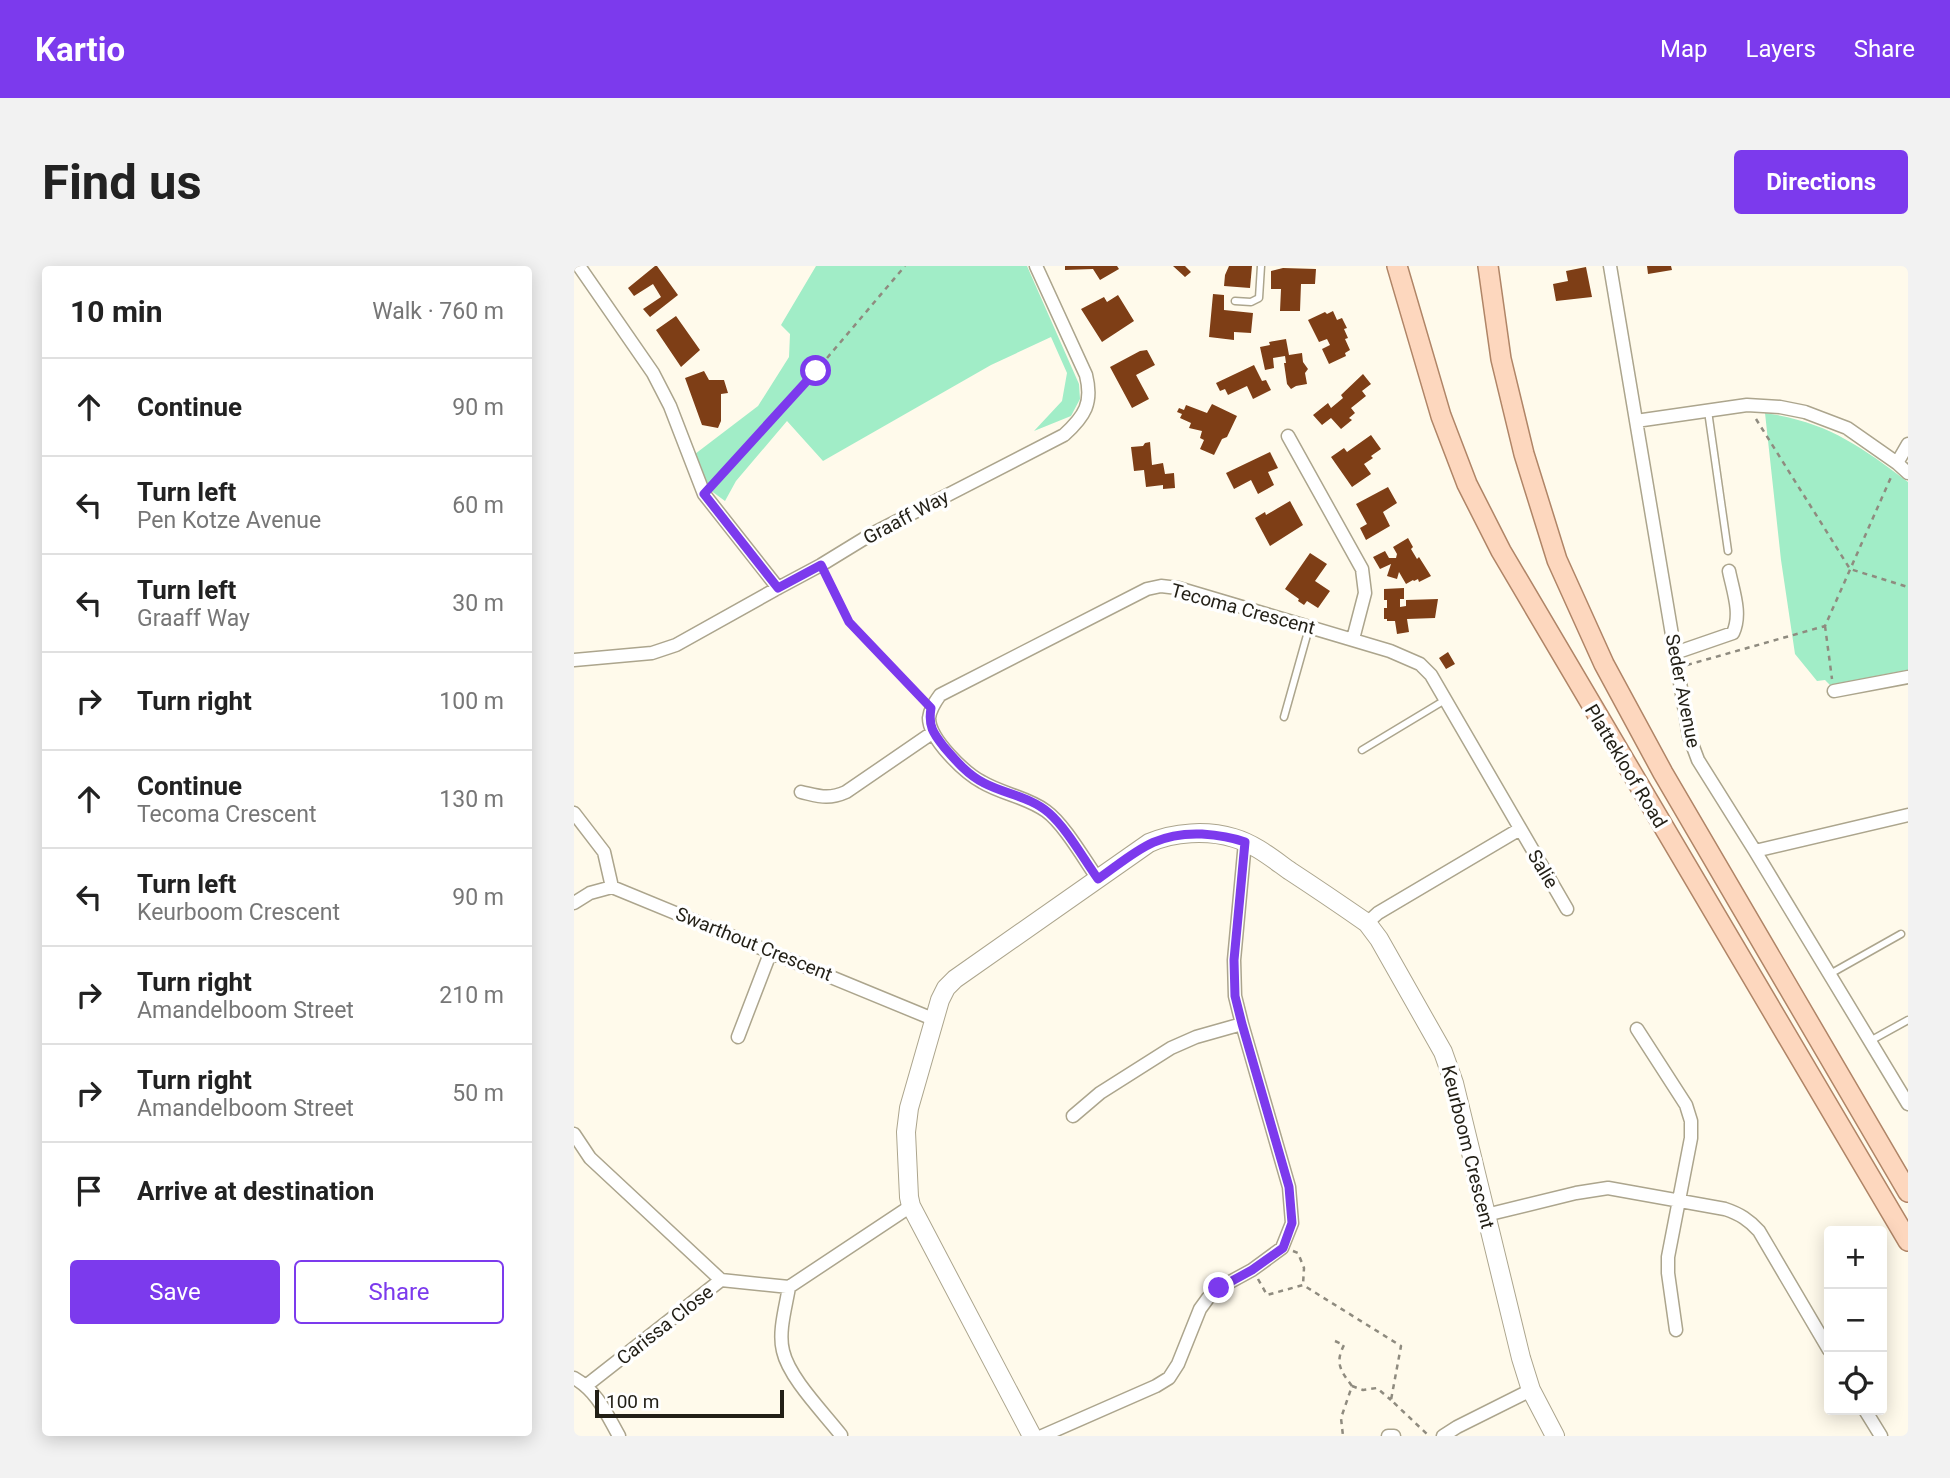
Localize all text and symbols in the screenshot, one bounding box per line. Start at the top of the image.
text: Kartio [35,30,125,69]
text: Map [1660,35,1708,63]
text: Layers [1746,35,1816,63]
text: Share [1854,35,1915,63]
button: Directions [1734,150,1908,214]
text: Find us [42,154,202,211]
text: 10 min [70,294,163,329]
text: Walk · 760 m [372,298,504,325]
route start [800,355,831,386]
icon: ahead [70,388,108,426]
text: Continue [137,392,242,422]
text: 90 m [452,394,504,421]
text: Turn left [137,477,236,507]
street label: Graaff Way [859,485,953,549]
icon: left [70,486,108,524]
text: 60 m [452,492,504,519]
text: Pen Kotze Avenue [137,507,321,534]
text: Turn left [137,575,236,605]
street label: Tecoma Crescent [1168,579,1318,639]
icon: left [70,584,108,622]
text: 30 m [452,590,504,617]
text: Graaff Way [137,605,250,632]
street label: Seder Avenue [1661,632,1705,750]
icon: right [70,682,108,720]
text: Turn right [137,686,252,716]
text: 100 m [439,688,504,715]
street label: Plattekloof Road [1580,700,1672,832]
text: Continue [137,771,242,801]
icon: ahead [70,780,108,818]
text: 130 m [439,786,504,813]
text: Tecoma Crescent [137,801,316,828]
street label: Salie [1523,846,1563,892]
text: Turn left [137,869,236,899]
icon: left [70,878,108,916]
text: 90 m [452,884,504,911]
text: Keurboom Crescent [137,899,340,926]
street label: Swarthout Crescent [672,902,836,986]
text: Turn right [137,967,252,997]
icon: right [70,976,108,1014]
text: 210 m [439,982,504,1009]
text: Amandelboom Street [137,997,354,1024]
street label: Keurboom Crescent [1437,1063,1499,1231]
text: Turn right [137,1065,252,1095]
icon: right [70,1074,108,1112]
text: 50 m [452,1080,504,1107]
text: Amandelboom Street [137,1095,354,1122]
icon: arrive [70,1172,108,1210]
text: Arrive at destination [137,1176,374,1206]
map controls [1824,1226,1887,1415]
button: + [1824,1226,1887,1289]
button: Save [70,1260,280,1324]
button: Share [294,1260,504,1324]
route end [1203,1272,1234,1303]
street label: Carissa Close [612,1280,718,1370]
button: − [1824,1289,1887,1352]
button: locate [1824,1352,1887,1415]
scale bar [595,1387,784,1419]
text: 100 m [606,1390,659,1413]

